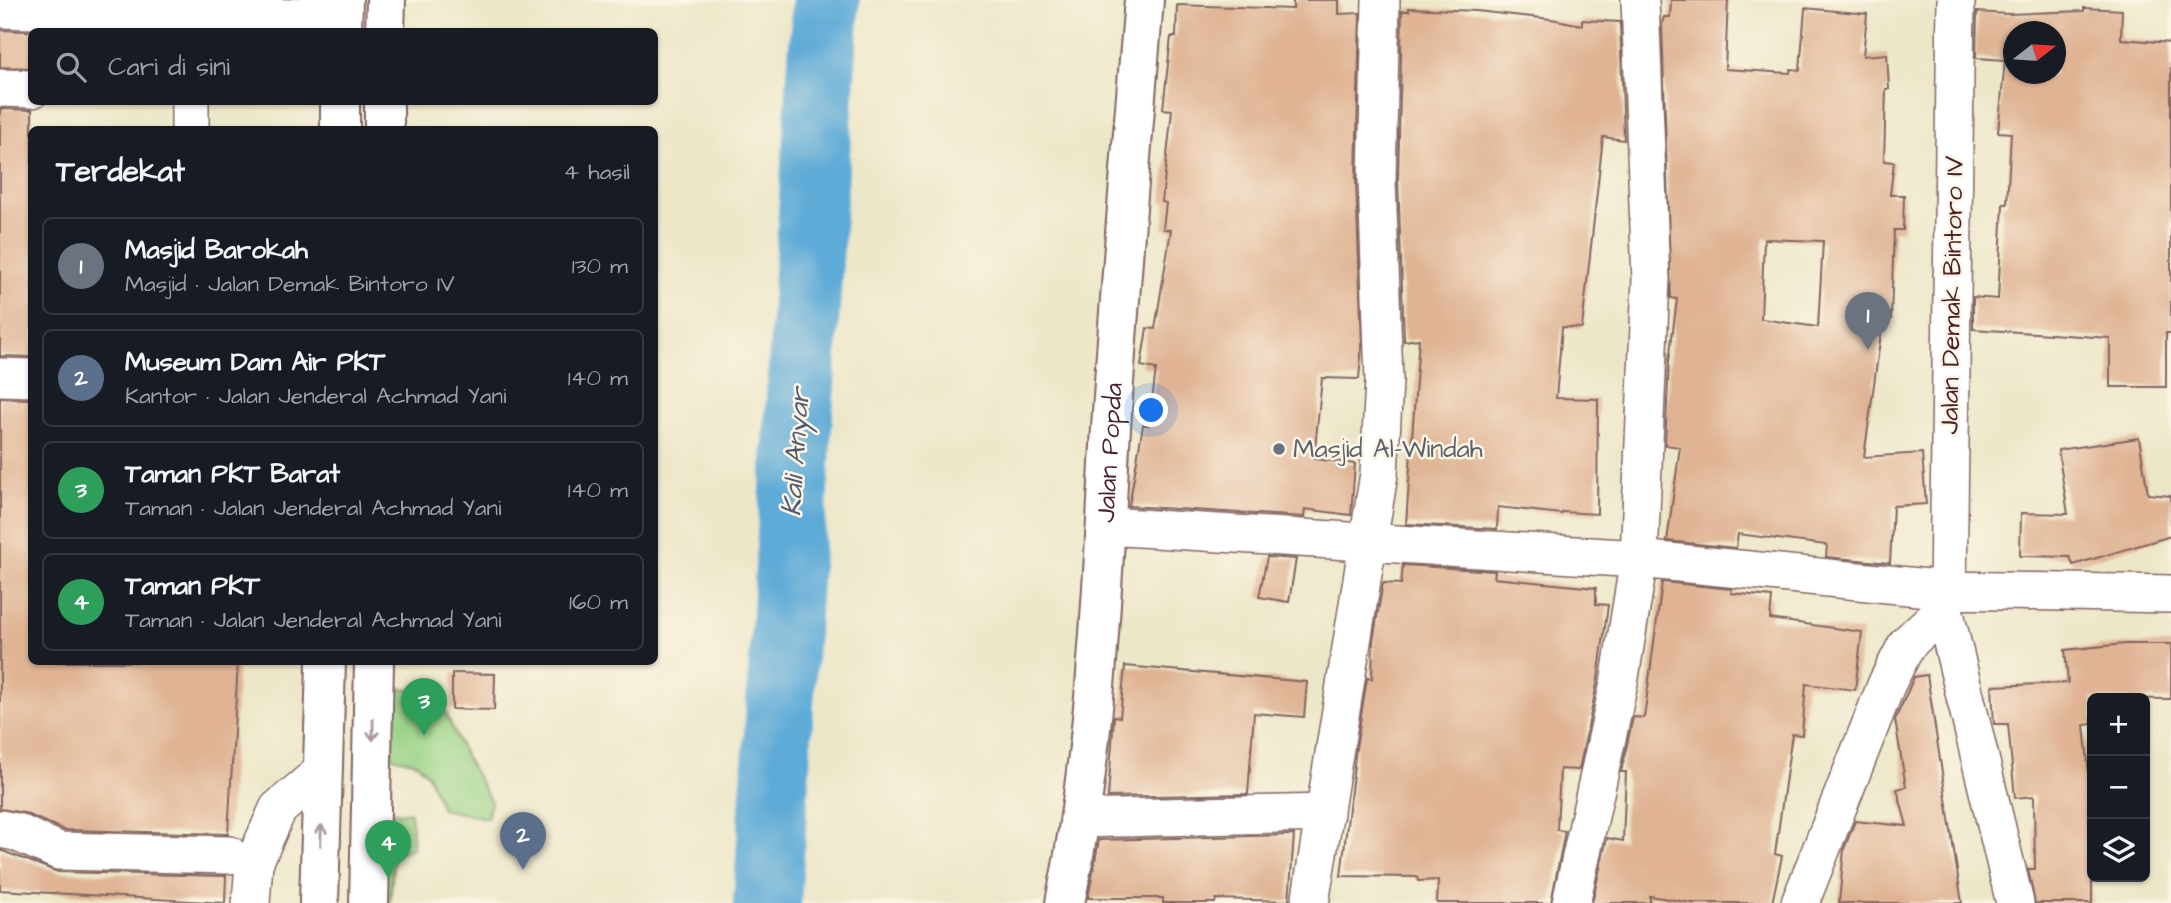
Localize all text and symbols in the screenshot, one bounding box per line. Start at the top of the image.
north arrow [2003,21,2066,84]
search box [28,28,658,105]
icon: search [52,48,90,86]
text: Cari di sini [108,49,230,85]
text: Terdekat [56,151,185,193]
street label: Jalan Demak Bintoro IV [1932,155,1972,435]
text: 4 hasil [563,156,630,188]
text: Masjid Barokah [125,232,308,268]
text: 1 [80,250,82,282]
text: 130 m [572,250,628,282]
text: Masjid · Jalan Demak Bintoro IV [125,268,455,300]
pin: 1 [1845,292,1891,350]
text: Museum Dam Air PKT [125,344,385,380]
text: 2 [74,362,88,394]
text: 140 m [568,362,628,394]
text: Kantor · Jalan Jenderal Achmad Yani [125,380,506,412]
street label: Jalan Popda [1088,382,1132,524]
water label: Kali Anyar [772,384,821,517]
your location [1134,393,1168,427]
place label: Masjid Al-Windah [1293,431,1483,467]
marker: Masjid Al-Windah [1271,441,1287,457]
text: Taman PKT Barat [125,456,340,492]
text: 3 [75,474,87,506]
text: 140 m [568,474,628,506]
text: Taman · Jalan Jenderal Achmad Yani [125,492,502,524]
text: Taman PKT [125,568,260,604]
text: 4 [73,586,89,618]
text: 160 m [569,586,628,618]
text: Taman · Jalan Jenderal Achmad Yani [125,604,502,636]
pin: 3 [401,678,447,736]
map controls [2087,693,2150,882]
button: + [2087,693,2150,756]
one-way arrow [366,718,379,741]
button: − [2087,756,2150,819]
pin: 2 [500,812,546,870]
button: layers [2087,819,2150,882]
pin: 4 [365,820,411,878]
one-way arrow [314,824,328,847]

